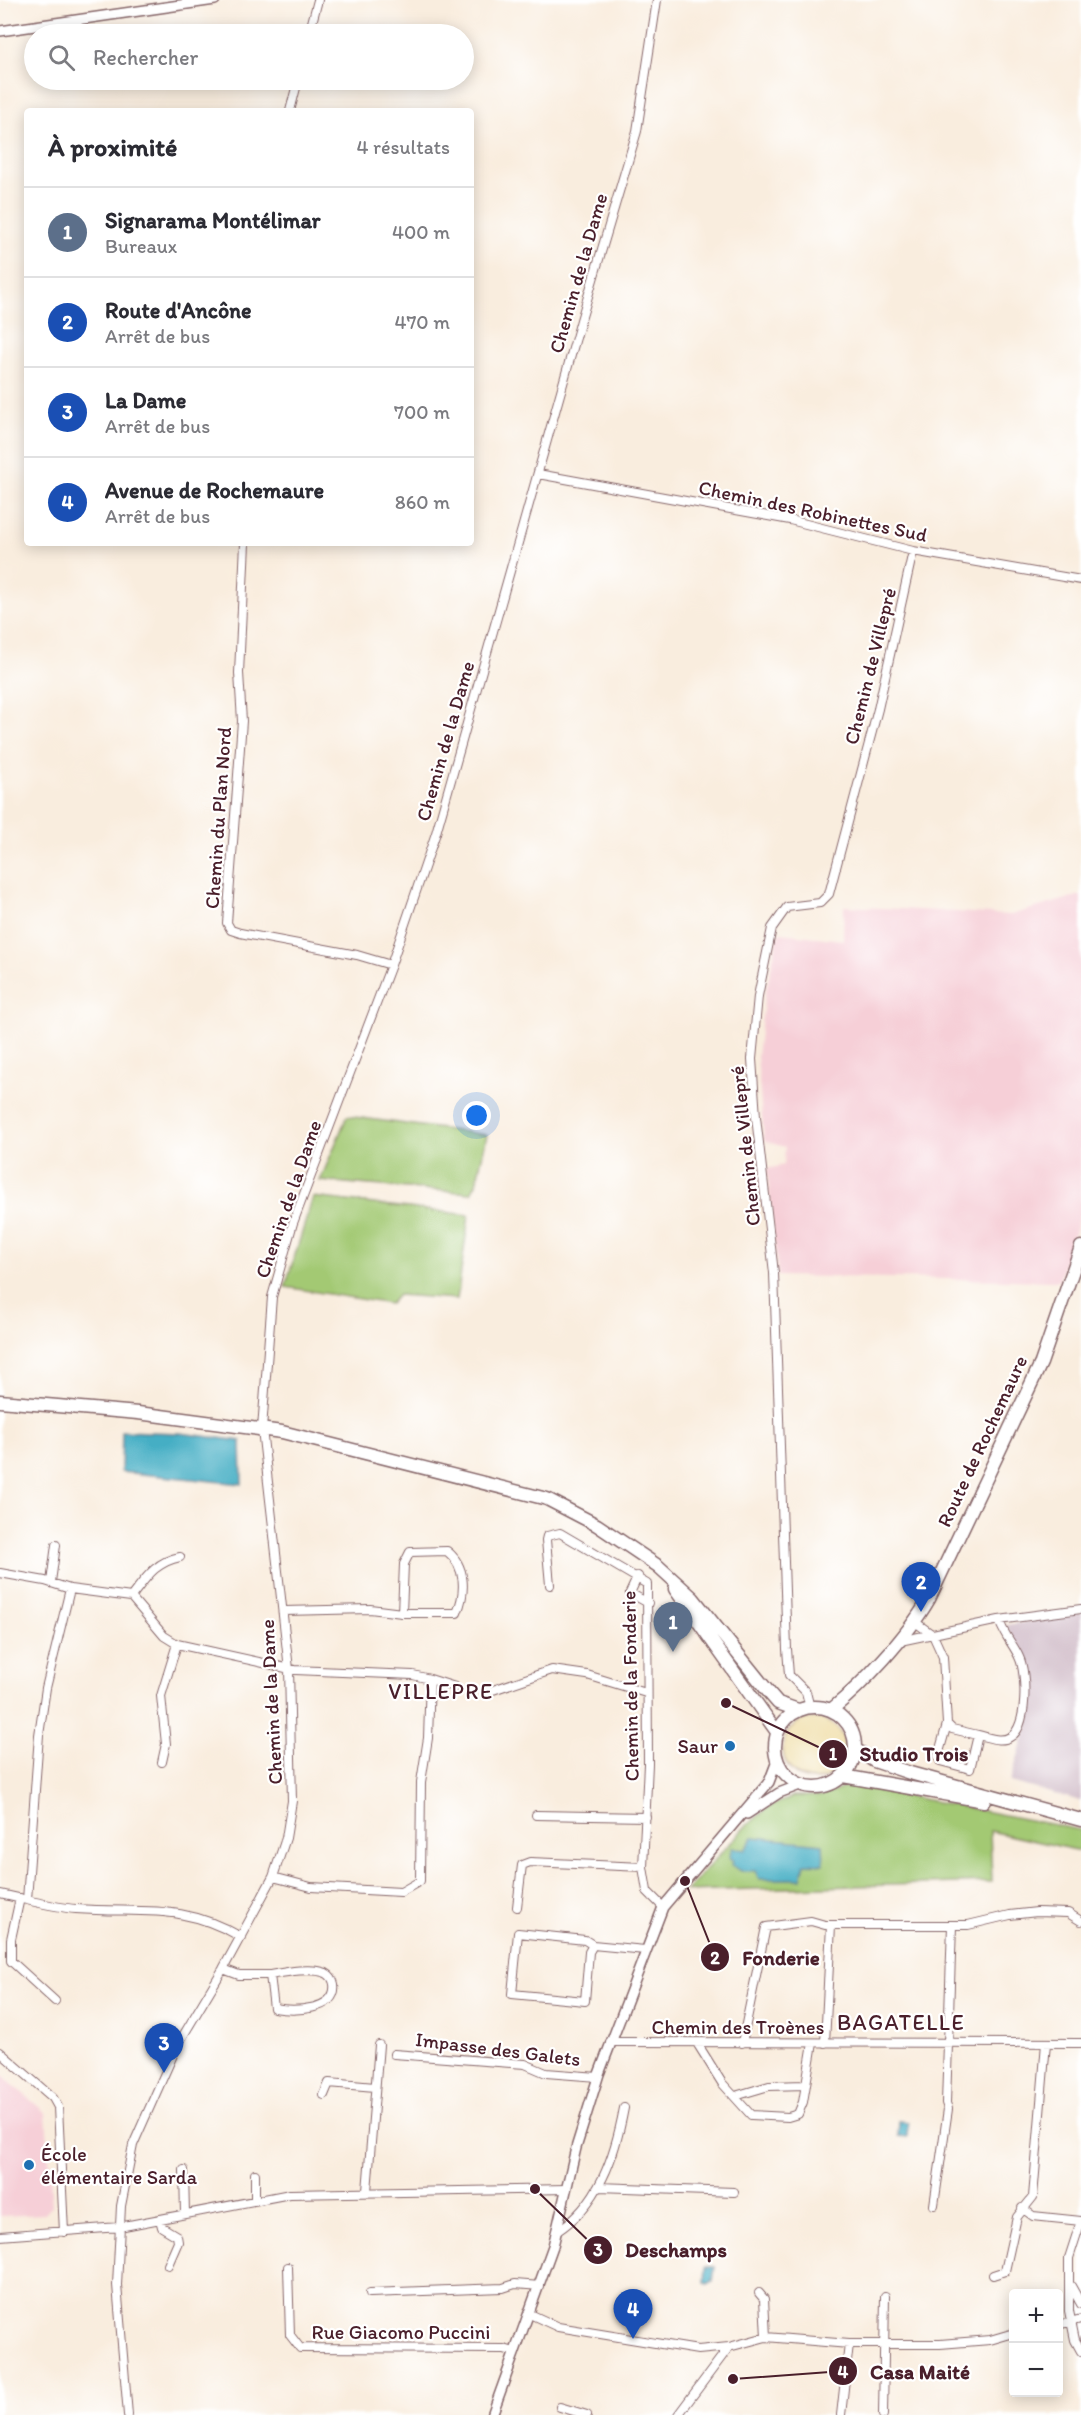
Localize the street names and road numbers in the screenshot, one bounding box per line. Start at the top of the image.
street label: Chemin de la Dame [544,190,612,356]
street label: Chemin des Robinettes Sud [696,475,930,547]
street label: Chemin de Villepré [839,585,901,747]
street label: Chemin de la Dame [411,658,479,824]
street label: Chemin du Plan Nord [200,726,236,910]
street label: Chemin de Villepré [725,1065,765,1227]
street label: Chemin de la Dame [250,1117,326,1281]
street label: Route de Rochemaure [932,1351,1032,1531]
street label: Chemin de la Fonderie [616,1591,644,1781]
street label: Chemin de la Dame [255,1619,287,1785]
street label: Chemin des Troènes [652,2015,825,2039]
street label: Impasse des Galets [414,2027,582,2071]
street label: Rue Giacomo Puccini [312,2320,490,2344]

